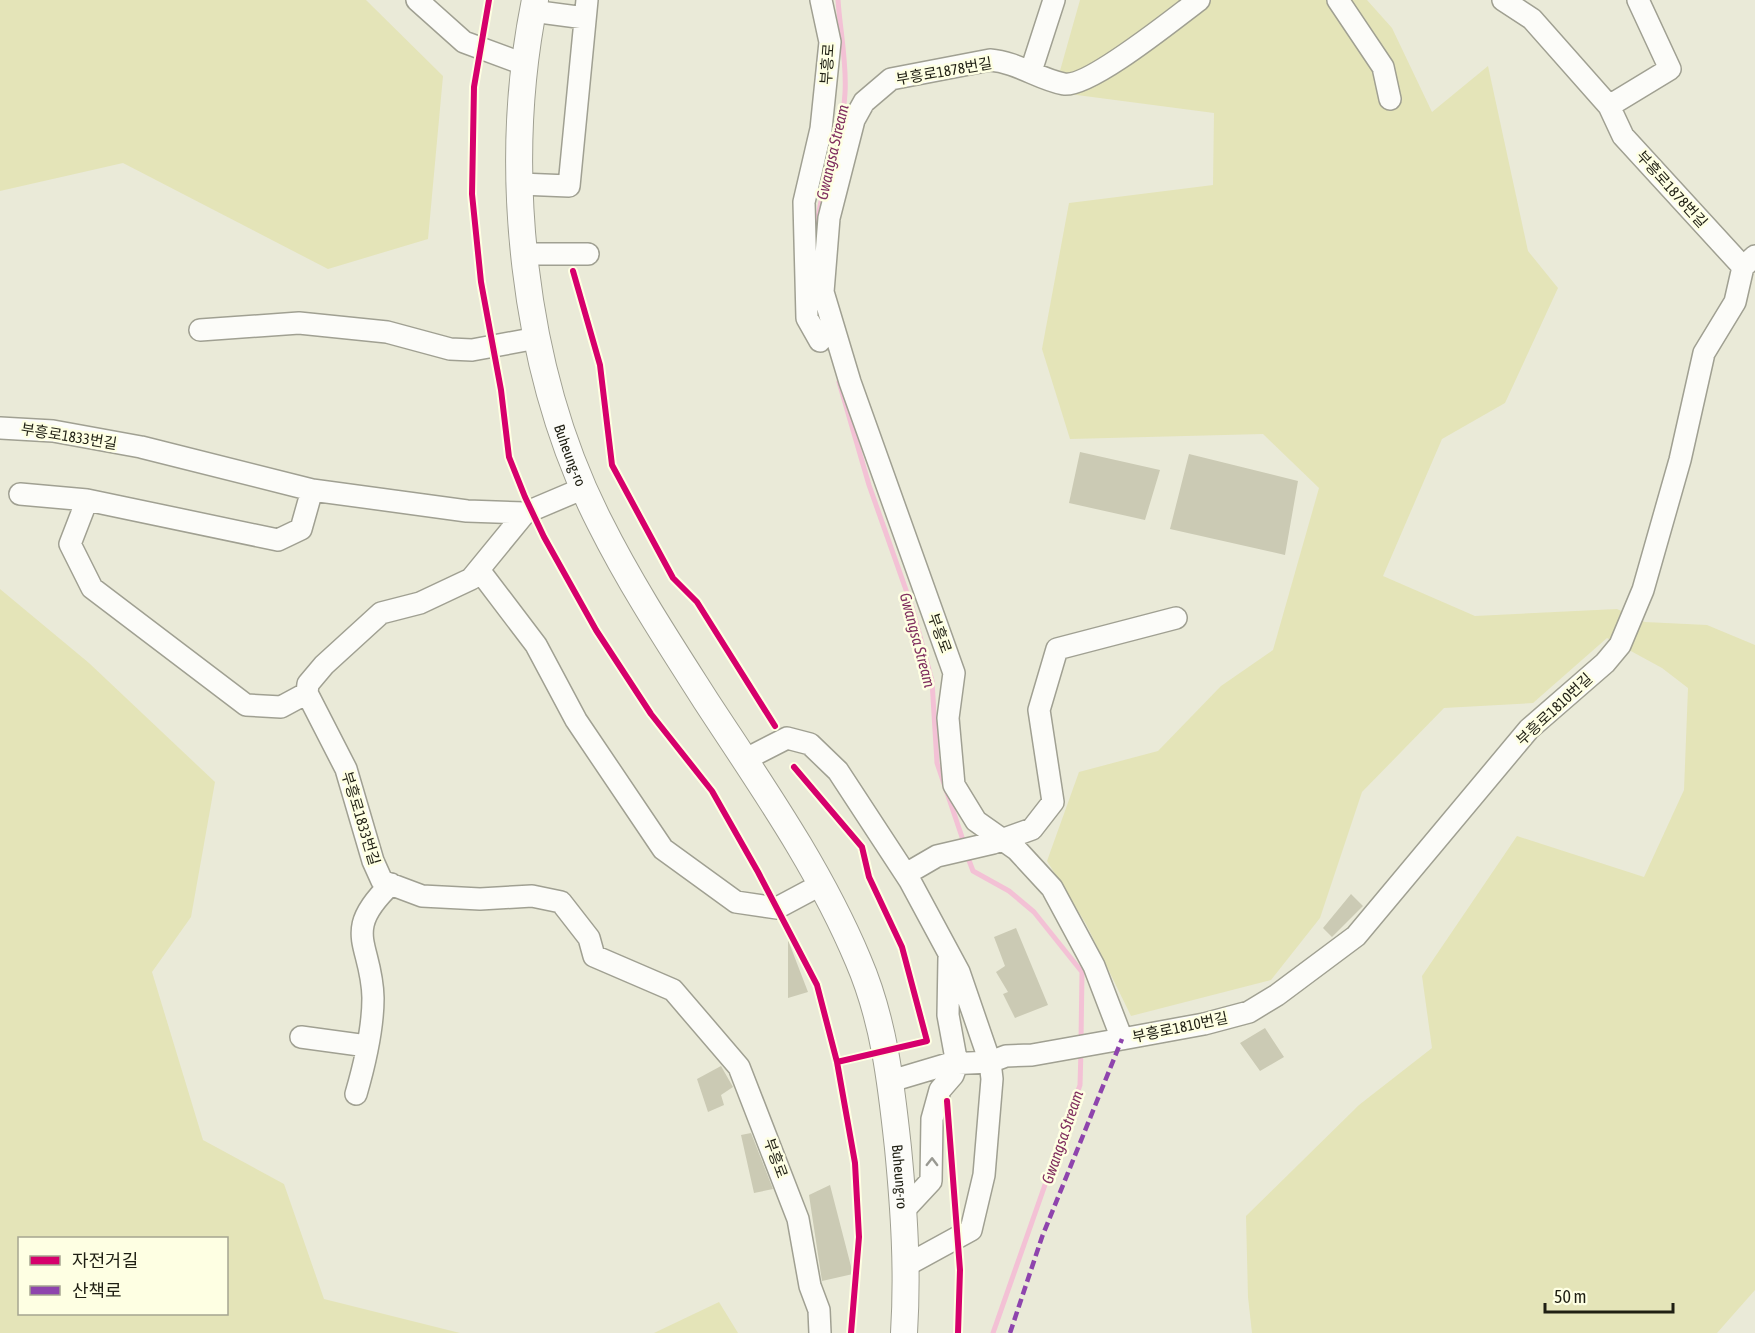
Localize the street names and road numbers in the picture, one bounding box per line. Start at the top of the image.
street label: 부흥로 [817,43,837,85]
street label: 부흥로1878번길 [895,54,993,88]
street label: 부흥로1878번길 [1633,147,1711,231]
street label: 부흥로1833번길 [20,420,118,452]
street label: Buheung-ro [551,422,590,488]
street label: 부흥로 [925,611,955,655]
street label: 부흥로1810번길 [1513,670,1595,748]
street label: 부흥로1833번길 [339,769,383,867]
street label: 부흥로1810번길 [1131,1009,1229,1045]
street label: 부흥로 [761,1136,791,1180]
street label: Buheung-ro [889,1143,912,1209]

